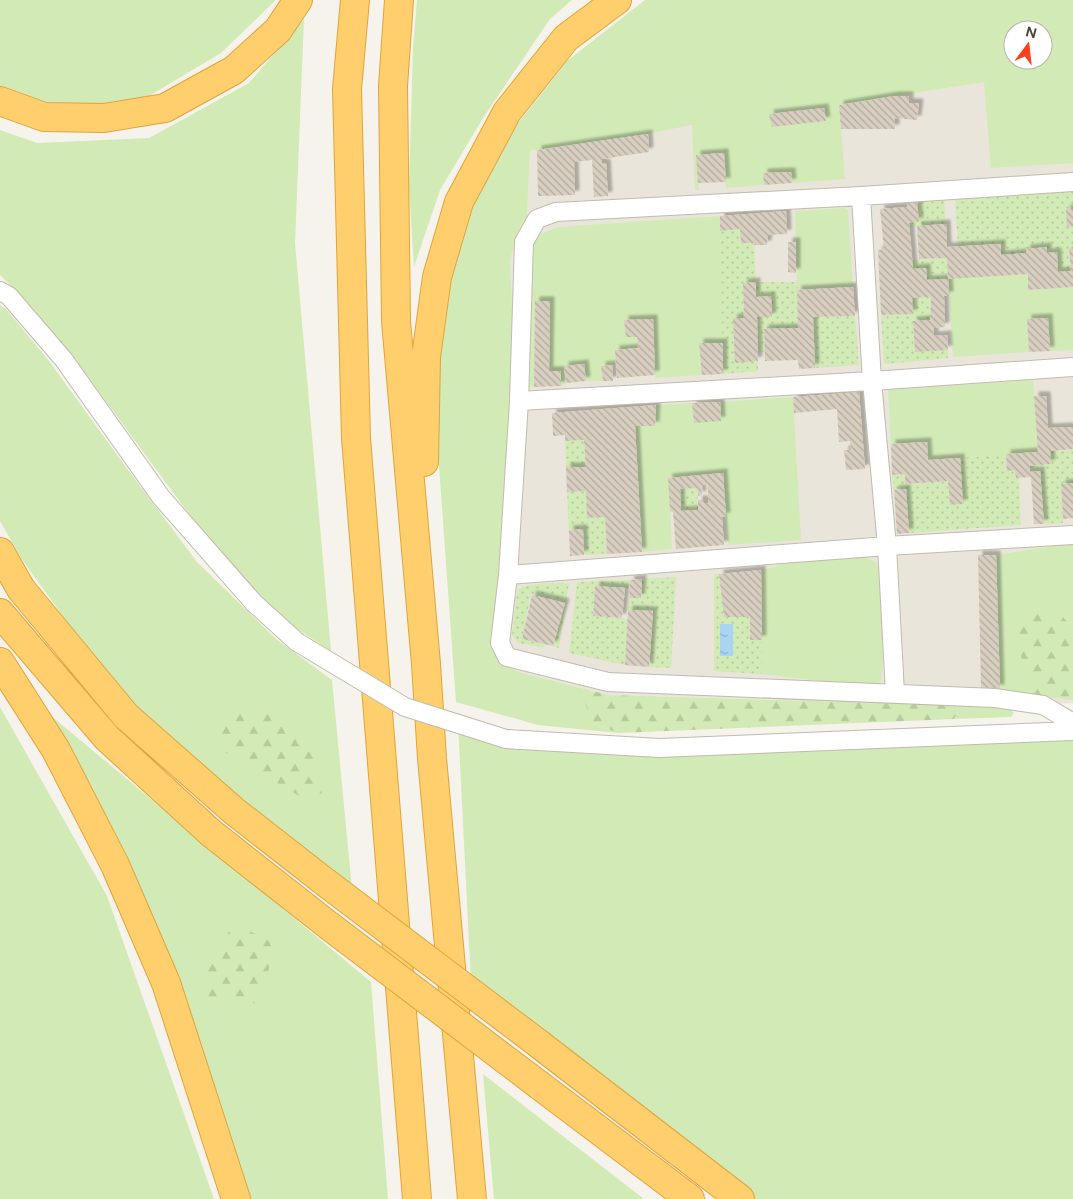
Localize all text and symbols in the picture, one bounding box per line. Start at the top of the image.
north arrow [1003,20,1053,70]
text: N [1024,23,1039,43]

